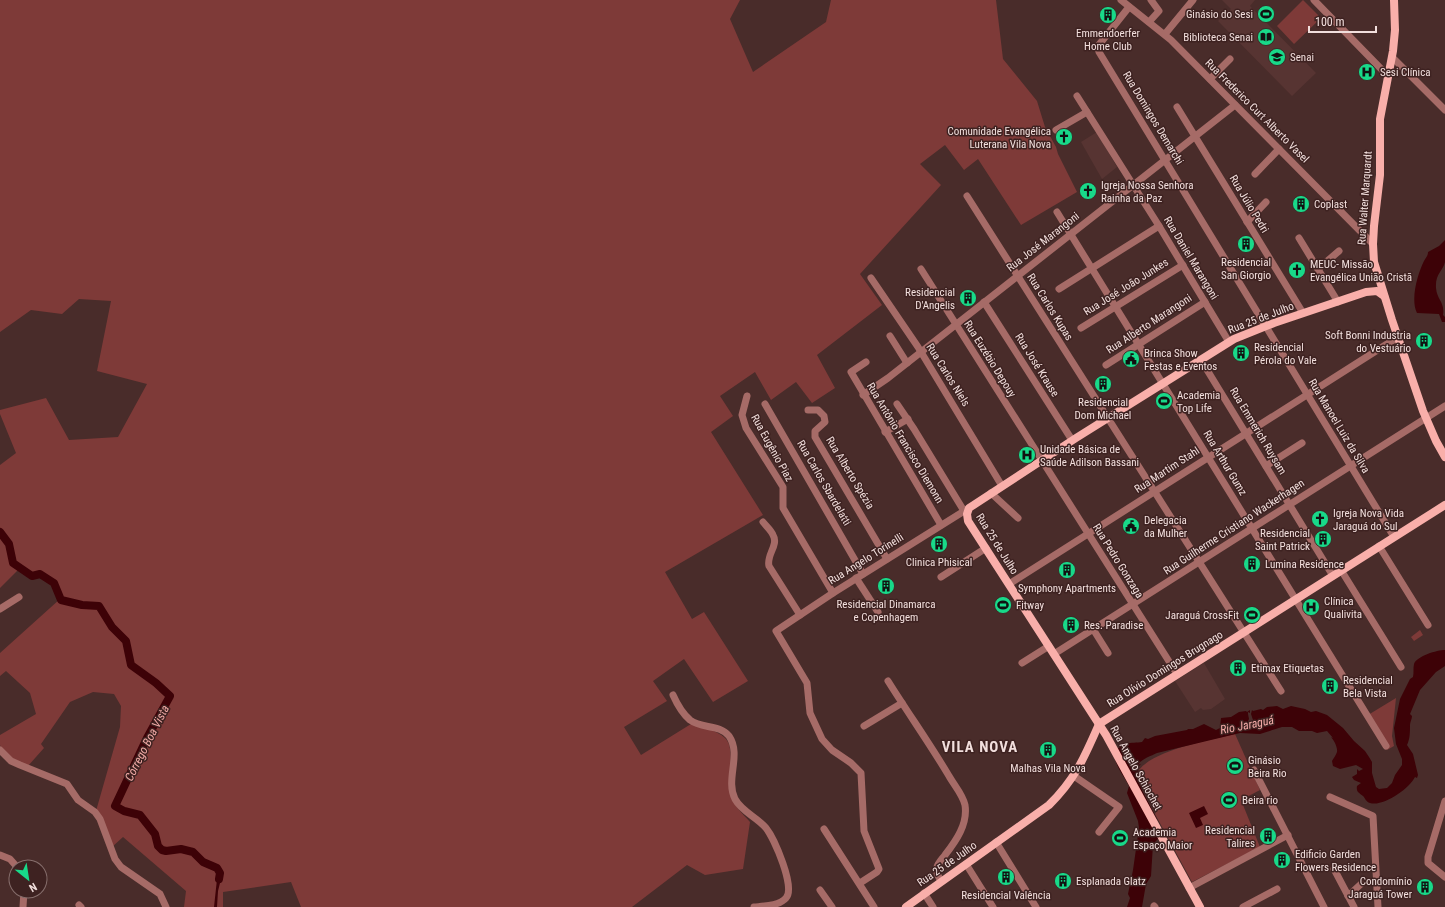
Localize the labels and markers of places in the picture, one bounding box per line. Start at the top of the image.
sports icon: Ginásio do Sesi [1256,4,1276,24]
building icon: Emmendoerfer Home Club [1098,5,1118,25]
place label: Ginásio do Sesi [1186,8,1253,21]
place label: Emmendoerfer Home Club [1076,27,1141,53]
library icon: Biblioteca Senai [1256,27,1276,47]
place label: Biblioteca Senai [1183,31,1253,44]
school or university icon: Senai [1267,47,1287,67]
place label: Senai [1290,51,1314,64]
hospital icon: Sesi Clínica [1357,62,1377,82]
place label: Sesi Clínica [1380,66,1430,79]
place label: Comunidade Evangélica Luterana Vila Nova [947,125,1051,151]
church icon: Comunidade Evangélica Luterana Vila Nova [1054,127,1074,147]
place label: Igreja Nossa Senhora Rainha da Paz [1101,179,1193,205]
church icon: Igreja Nossa Senhora Rainha da Paz [1078,181,1098,201]
building icon: Coplast [1291,194,1311,214]
place label: Coplast [1314,198,1347,211]
building icon: Residencial San Giorgio [1236,234,1256,254]
place label: Residencial San Giorgio [1221,256,1272,282]
place label: MEUC- Missão Evangélica União Cristã [1310,258,1412,284]
church icon: MEUC- Missão Evangélica União Cristã [1287,260,1307,280]
place label: Residencial D'Angelis [905,286,955,312]
building icon: Residencial D'Angelis [958,288,978,308]
place label: Soft Bonni Industria do Vestuário [1325,329,1411,355]
building icon: Soft Bonni Industria do Vestuário [1414,331,1434,351]
place label: Residencial Pérola do Vale [1254,341,1317,367]
building icon: Residencial Pérola do Vale [1231,343,1251,363]
place label: Brinca Show Festas e Eventos [1144,347,1217,373]
public building icon: Brinca Show Festas e Eventos [1121,349,1141,369]
building icon: Residencial Dom Michael [1093,374,1113,394]
place label: Academia Top Life [1177,389,1220,415]
sports icon: Academia Top Life [1154,391,1174,411]
place label: Residencial Dom Michael [1075,396,1131,422]
place label: Unidade Básica de Saúde Adilson Bassani [1040,443,1139,469]
hospital icon: Unidade Básica de Saúde Adilson Bassani [1017,445,1037,465]
place label: Igreja Nova Vida Jaraguá do Sul [1333,507,1404,533]
church icon: Igreja Nova Vida Jaraguá do Sul [1310,509,1330,529]
place label: Delegacia da Mulher [1144,514,1188,540]
public building icon: Delegacia da Mulher [1121,516,1141,536]
place label: Residencial Saint Patrick [1255,527,1310,553]
building icon: Residencial Saint Patrick [1313,529,1333,549]
building icon: Clinica Phisical [929,534,949,554]
building icon: Lumina Residence [1242,554,1262,574]
place label: Clinica Phisical [906,556,972,569]
place label: Lumina Residence [1265,558,1344,571]
building icon: Symphony Apartments [1057,560,1077,580]
building icon: Residencial Dinamarca e Copenhagem [876,576,896,596]
place label: Symphony Apartments [1018,582,1116,595]
sports icon: Fitway [993,595,1013,615]
place label: Clínica Qualivita [1324,595,1362,621]
hospital icon: Clínica Qualivita [1301,597,1321,617]
place label: Residencial Dinamarca e Copenhagem [837,598,935,624]
place label: Fitway [1016,599,1044,612]
sports icon: Jaraguá CrossFit [1242,605,1262,625]
place label: Jaraguá CrossFit [1165,609,1239,622]
building icon: Res. Paradise [1061,615,1081,635]
place label: Res. Paradise [1084,619,1143,632]
building icon: Etimax Etiquetas [1228,658,1248,678]
place label: Etimax Etiquetas [1251,662,1324,675]
place label: Residencial Bela Vista [1343,674,1393,700]
building icon: Residencial Bela Vista [1320,676,1340,696]
building icon: Malhas Vila Nova [1038,740,1058,760]
place label: Ginásio Beira Rio [1248,754,1287,780]
sports icon: Ginásio Beira Rio [1225,756,1245,776]
place label: Malhas Vila Nova [1010,762,1086,775]
sports icon: Beira rio [1219,790,1239,810]
place label: Beira rio [1242,794,1278,807]
place label: Residencial Talires [1205,824,1255,850]
place label: Academia Espaço Maior [1133,826,1193,852]
building icon: Residencial Talires [1258,826,1278,846]
sports icon: Academia Espaço Maior [1110,828,1130,848]
place label: Edificio Garden Flowers Residence [1295,848,1376,874]
building icon: Edificio Garden Flowers Residence [1272,850,1292,870]
building icon: Residencial Valência [996,867,1016,887]
building icon: Esplanada Glatz [1053,871,1073,891]
place label: Esplanada Glatz [1076,875,1146,888]
place label: Condomínio Jaraguá Tower [1348,875,1413,901]
building icon: Condomínio Jaraguá Tower [1415,877,1435,897]
place label: Residencial Valência [961,889,1051,902]

